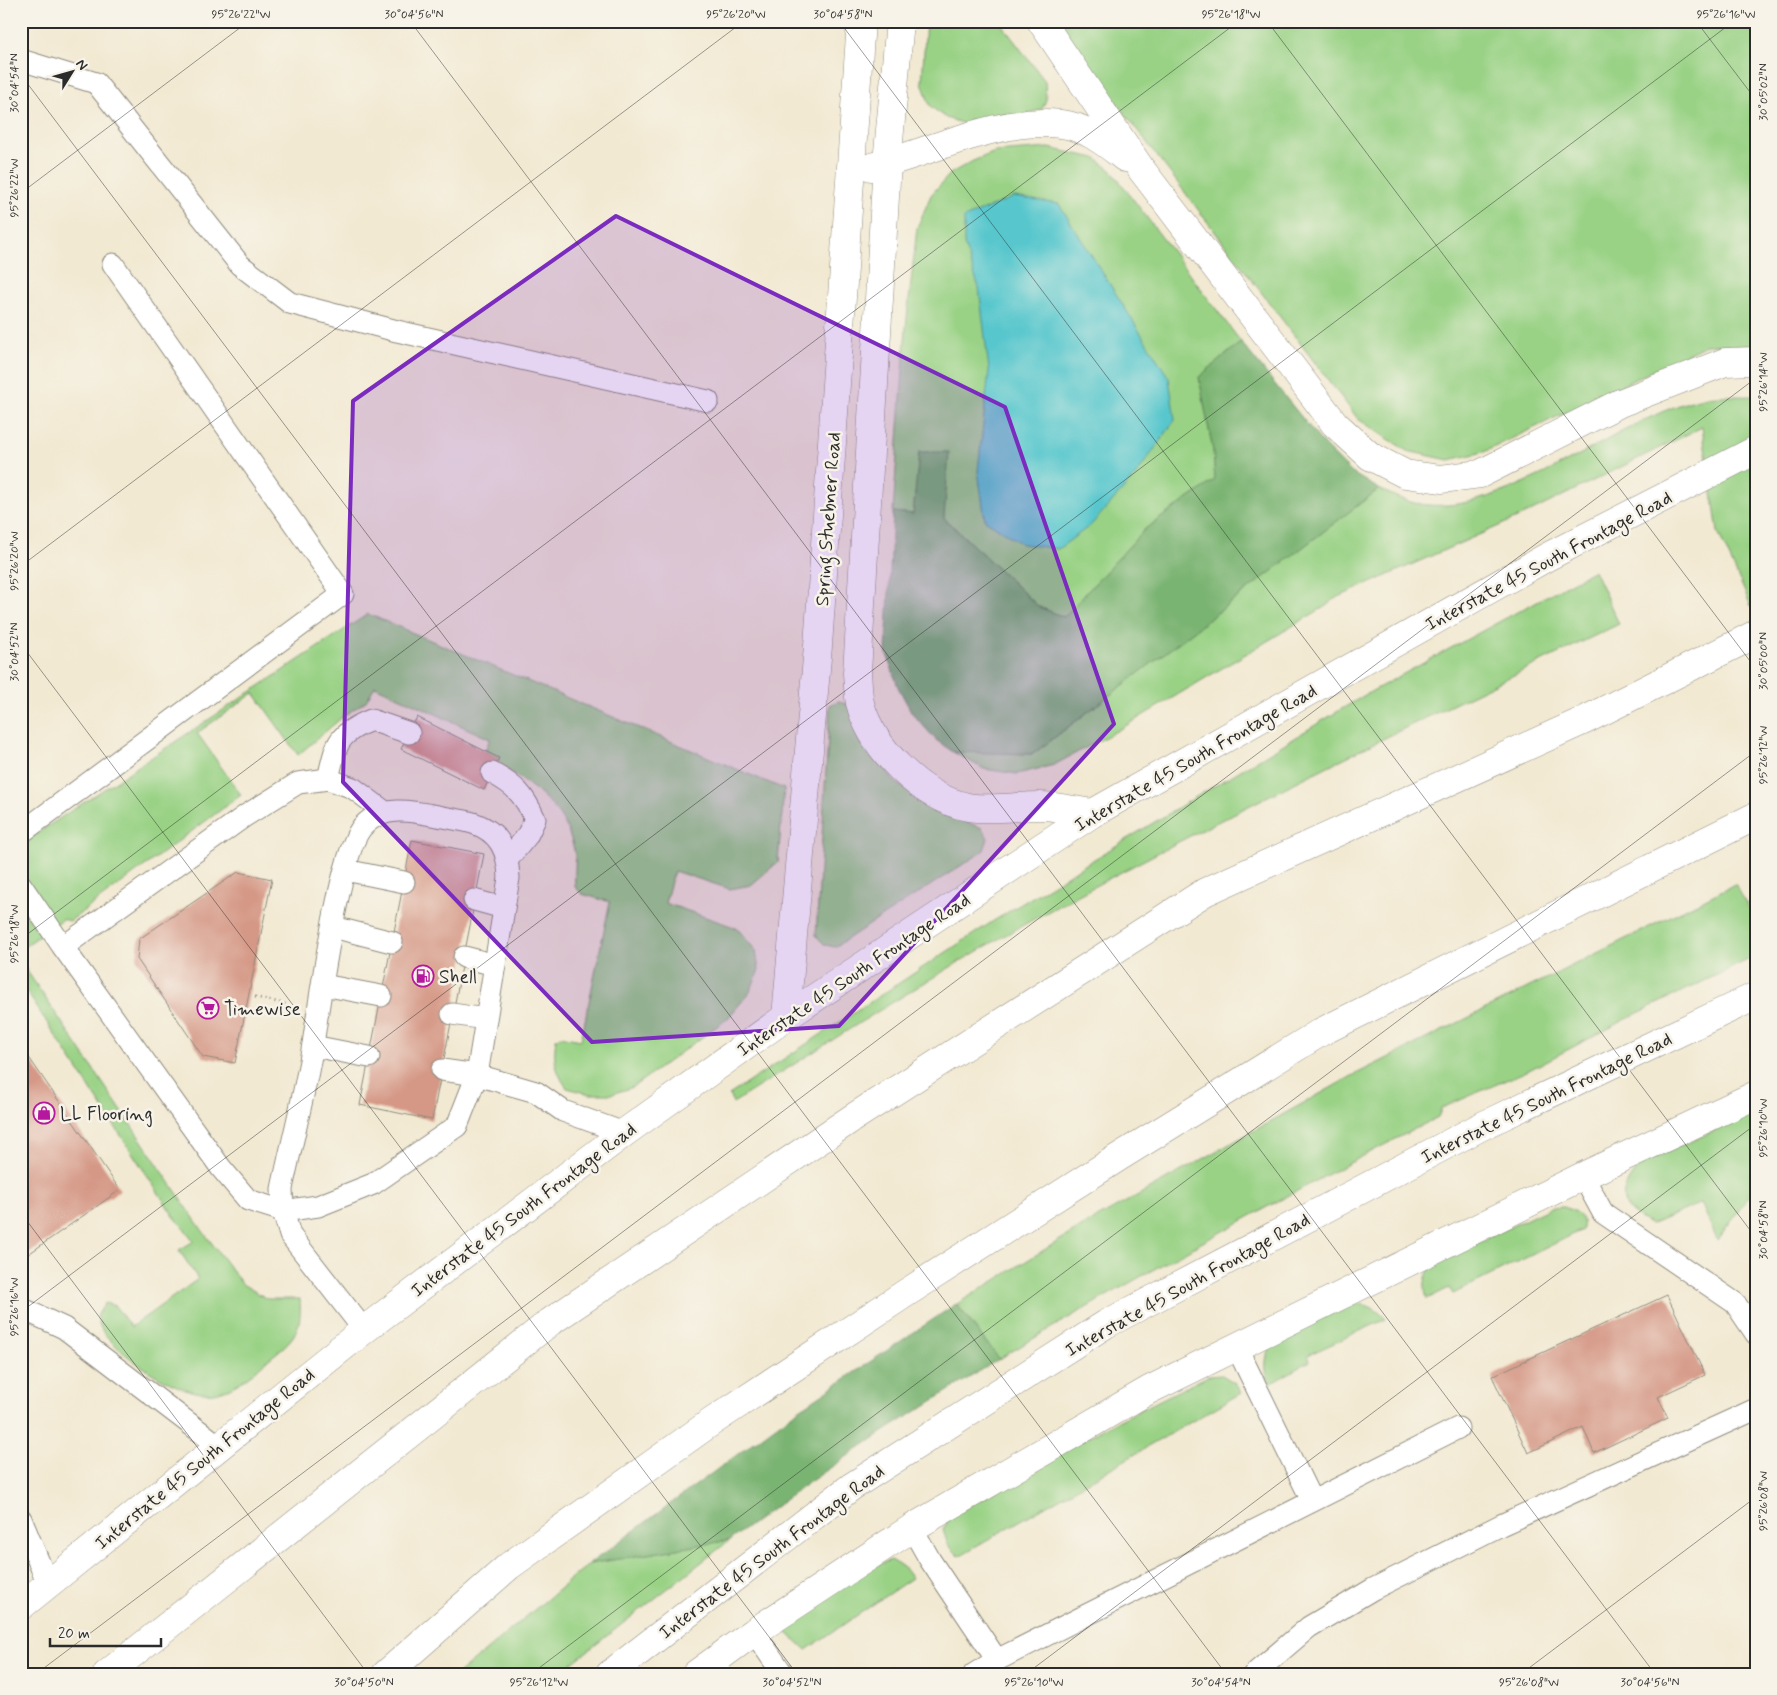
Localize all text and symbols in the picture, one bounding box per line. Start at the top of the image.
text: 95°26'22"W [212,7,271,23]
text: 30°04'56"N [384,7,444,23]
text: 95°26'20"W [706,7,766,23]
text: 30°04'58"N [813,7,873,23]
text: 95°26'18"W [1202,7,1260,23]
text: 95°26'16"W [1697,7,1755,23]
north arrow [48,48,98,98]
text: 30°04'54"N [7,53,23,113]
text: N [72,56,92,74]
text: 30°05'02"N [1756,63,1772,121]
text: 95°26'22"W [7,158,23,217]
text: 95°26'14"W [1756,352,1772,412]
street label: Spring Stuebner Road [810,431,850,607]
street label: Interstate 45 South Frontage Road [1421,485,1677,639]
text: 95°26'20"W [7,531,23,591]
text: 30°04'52"N [7,623,23,681]
text: 30°05'00"N [1756,632,1772,690]
street label: Interstate 45 South Frontage Road [1070,678,1323,840]
text: 95°26'12"W [1756,726,1772,784]
street label: Interstate 45 South Frontage Road [732,888,976,1064]
text: 95°26'18"W [7,905,23,963]
fuel station icon: Shell [411,964,435,988]
place label: Shell [439,965,477,990]
supermarket icon: Timewise [196,996,220,1020]
place label: Timewise [224,997,301,1022]
street label: Interstate 45 South Frontage Road [1417,1027,1677,1172]
text: 95°26'10"W [1756,1098,1772,1157]
shop icon: LL Flooring [32,1101,56,1125]
place label: LL Flooring [60,1102,153,1128]
street label: Interstate 45 South Frontage Road [406,1117,643,1305]
text: 30°04'58"N [1756,1200,1772,1260]
street label: Interstate 45 South Frontage Road [1061,1207,1315,1365]
text: 95°26'16"W [7,1278,23,1336]
street label: Interstate 45 South Frontage Road [90,1363,321,1557]
street label: Interstate 45 South Frontage Road [654,1459,891,1647]
text: 95°26'08"W [1756,1471,1772,1531]
scale bar [50,1615,161,1647]
text: 20 m [58,1624,90,1644]
text: 30°04'50"N [334,1675,394,1691]
text: 95°26'12"W [510,1675,568,1691]
text: 30°04'52"N [763,1675,821,1691]
text: 95°26'10"W [1005,1675,1064,1691]
text: 30°04'54"N [1191,1675,1251,1691]
text: 95°26'08"W [1499,1675,1559,1691]
text: 30°04'56"N [1620,1675,1680,1691]

